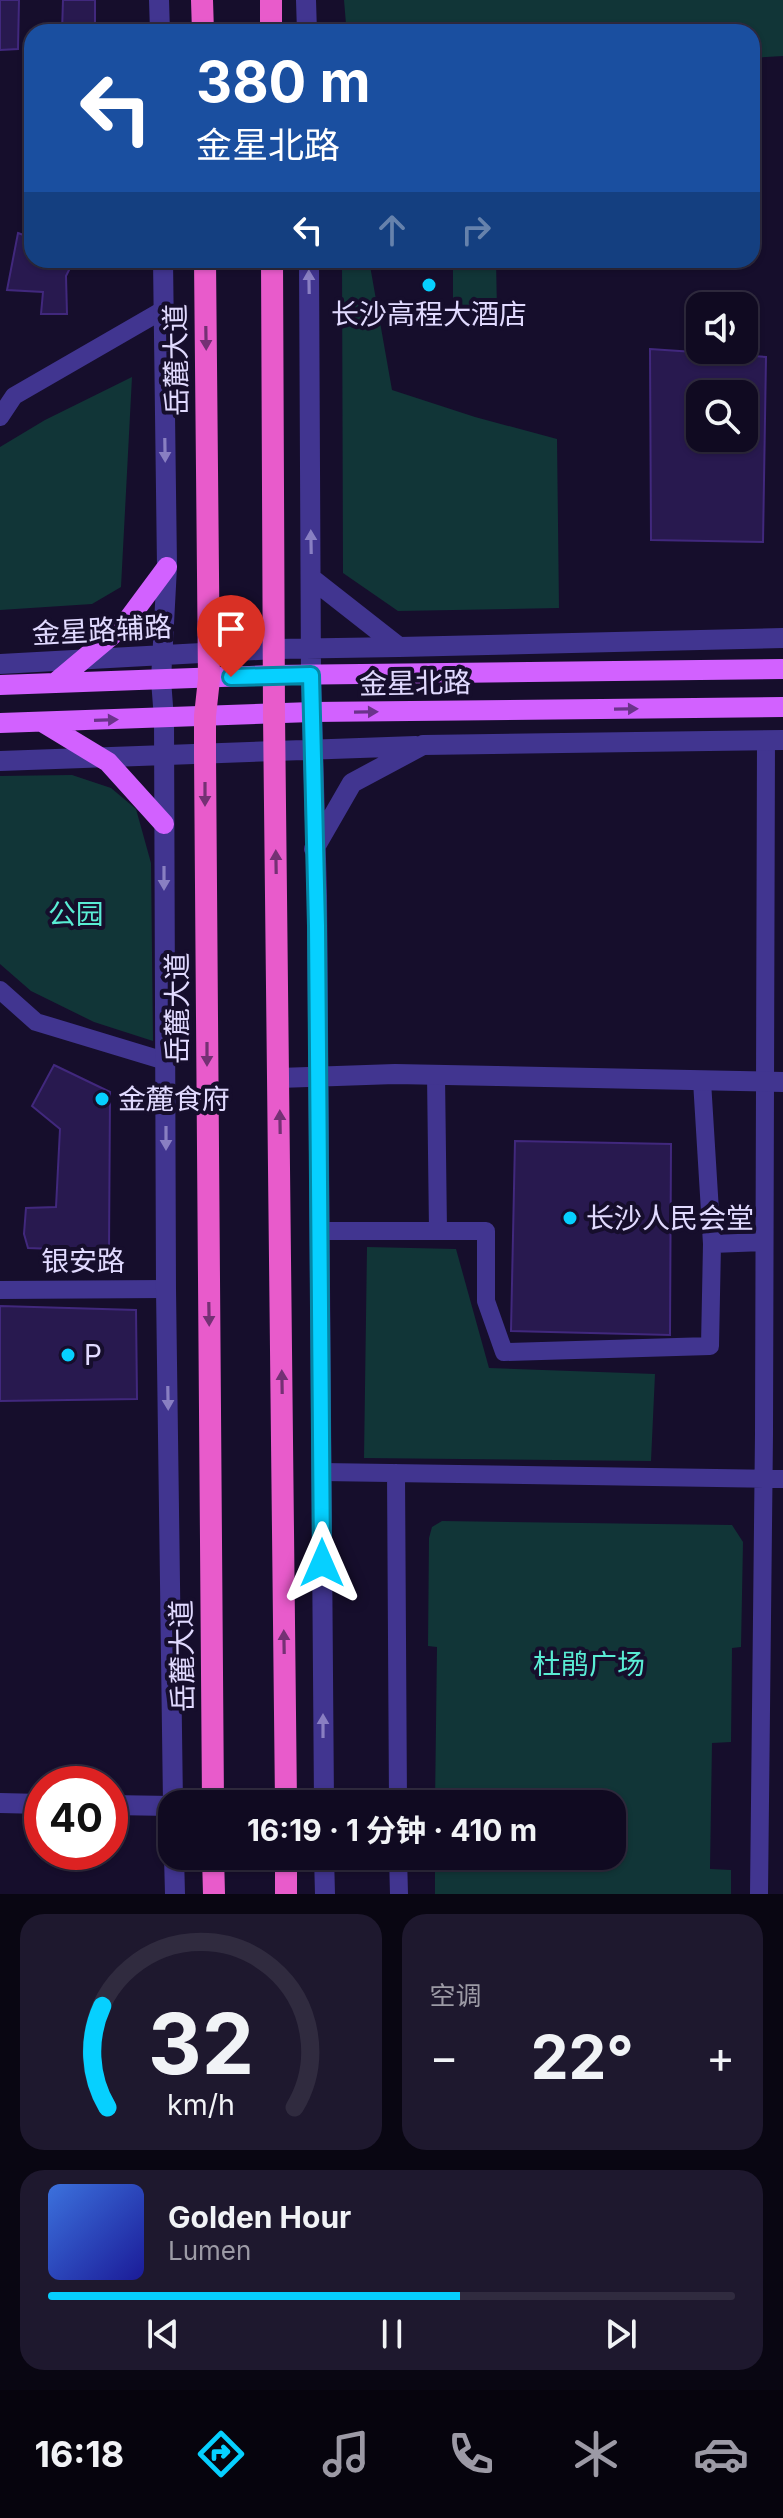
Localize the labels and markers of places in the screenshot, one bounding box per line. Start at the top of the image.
marker: 长沙高程大酒店 [420,276,438,294]
place label: 长沙高程大酒店 [331,297,527,331]
pin [197,595,265,677]
place label: 金麓食府 [118,1082,230,1116]
marker: 金麓食府 [93,1090,111,1108]
place label: 长沙人民会堂 [586,1201,754,1235]
marker: 长沙人民会堂 [561,1209,579,1227]
place label: P [84,1338,102,1372]
marker: P [59,1346,77,1364]

